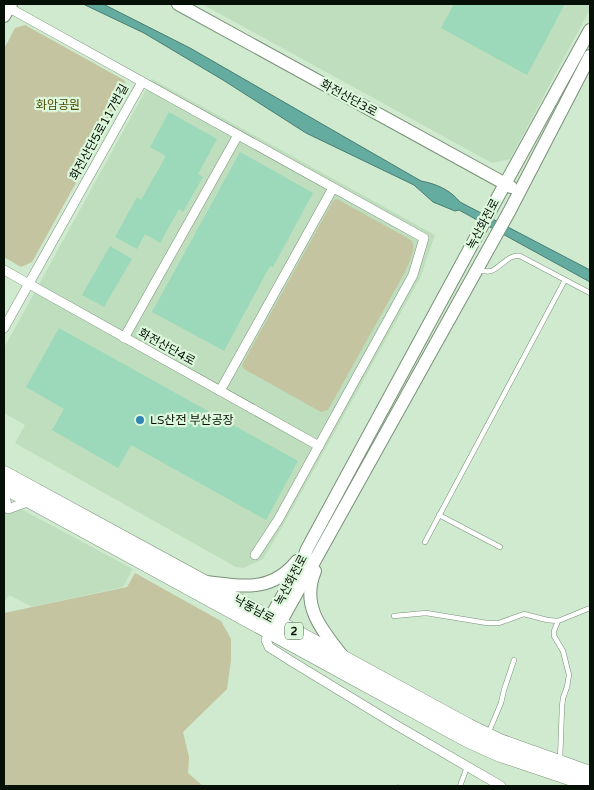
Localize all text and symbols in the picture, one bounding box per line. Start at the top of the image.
street label: 화전산단3로 [318,77,380,119]
street label: 화전산단5로117번길 [67,82,131,182]
park label: 화암공원 [36,98,80,112]
street label: 녹산화전로 [464,196,502,252]
street label: 화전산단4로 [136,326,198,368]
place label: LS산전 부산공장 [150,413,234,427]
marker: LS산전 부산공장 [134,414,146,426]
street label: 녹산화전로 [272,552,310,608]
street label: 낙동남로 [231,592,277,626]
road number: 2 [285,622,303,640]

